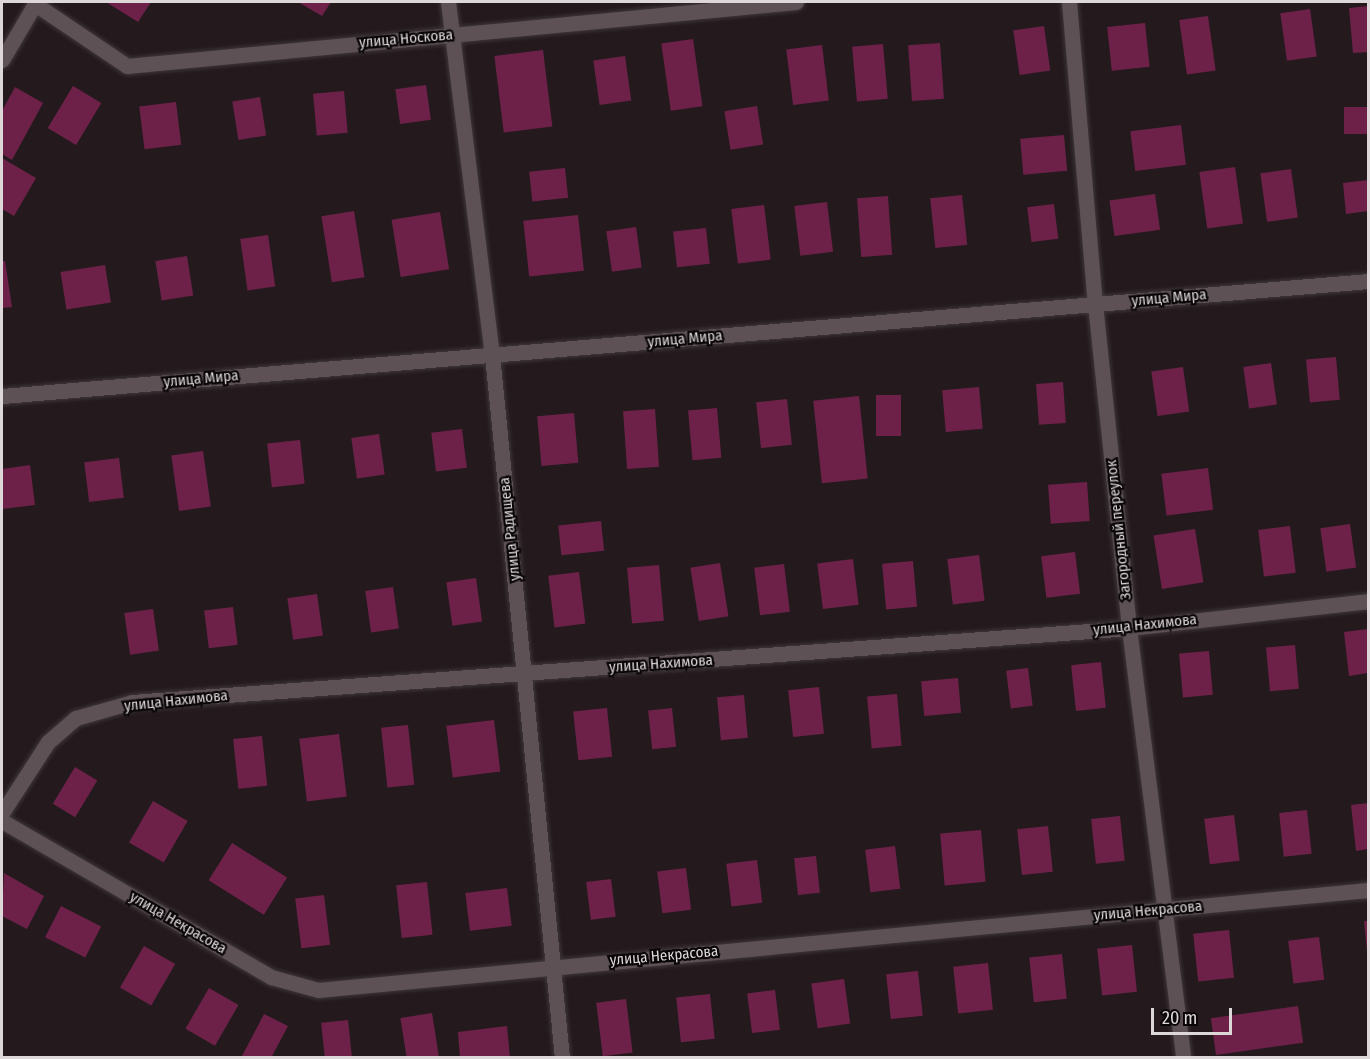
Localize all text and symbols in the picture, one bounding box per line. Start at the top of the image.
street label: улица Носкова [358,26,454,52]
street label: улица Мира [1131,286,1207,310]
street label: улица Мира [647,327,723,351]
street label: улица Мира [163,367,239,391]
street label: Загородный переулок [1103,459,1135,601]
street label: улица Радищева [496,476,524,582]
street label: улица Нахимова [1092,611,1198,639]
street label: улица Нахимова [609,651,713,677]
street label: улица Нахимова [123,687,229,715]
street label: улица Некрасова [126,888,230,958]
street label: улица Некрасова [1093,897,1203,925]
street label: улица Некрасова [609,942,719,970]
scale bar [1154,996,1235,1034]
text: 20 m [1162,1007,1197,1029]

